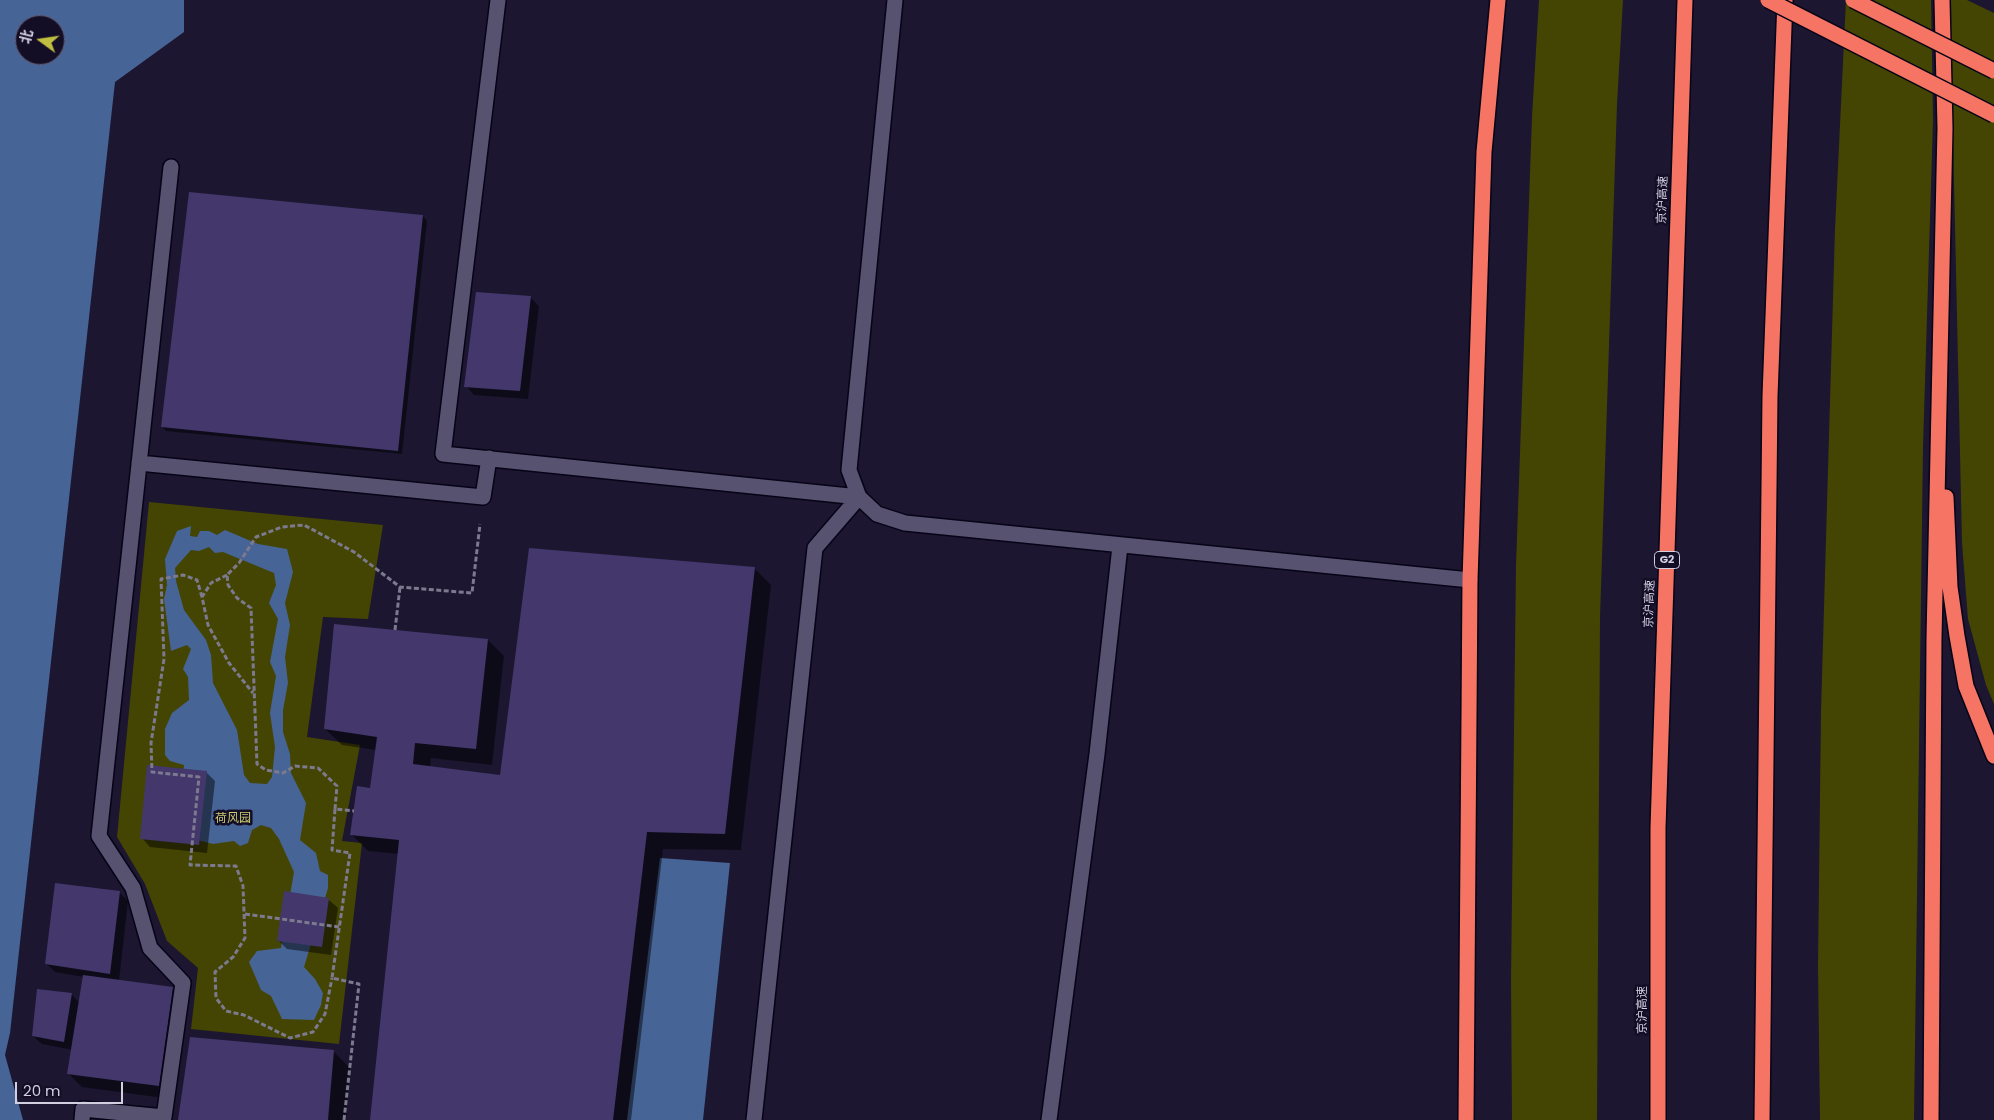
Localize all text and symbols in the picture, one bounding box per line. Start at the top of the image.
north arrow [15,15,65,65]
text: 北 [15,27,38,46]
street label: 京沪高速 [1655,176,1671,224]
road number: G2 [1654,552,1680,568]
street label: 京沪高速 [1642,580,1658,628]
park label: 荷风园 [215,812,251,826]
street label: 京沪高速 [1636,986,1650,1034]
scale bar [18,1072,125,1104]
text: 20 m [23,1080,61,1101]

